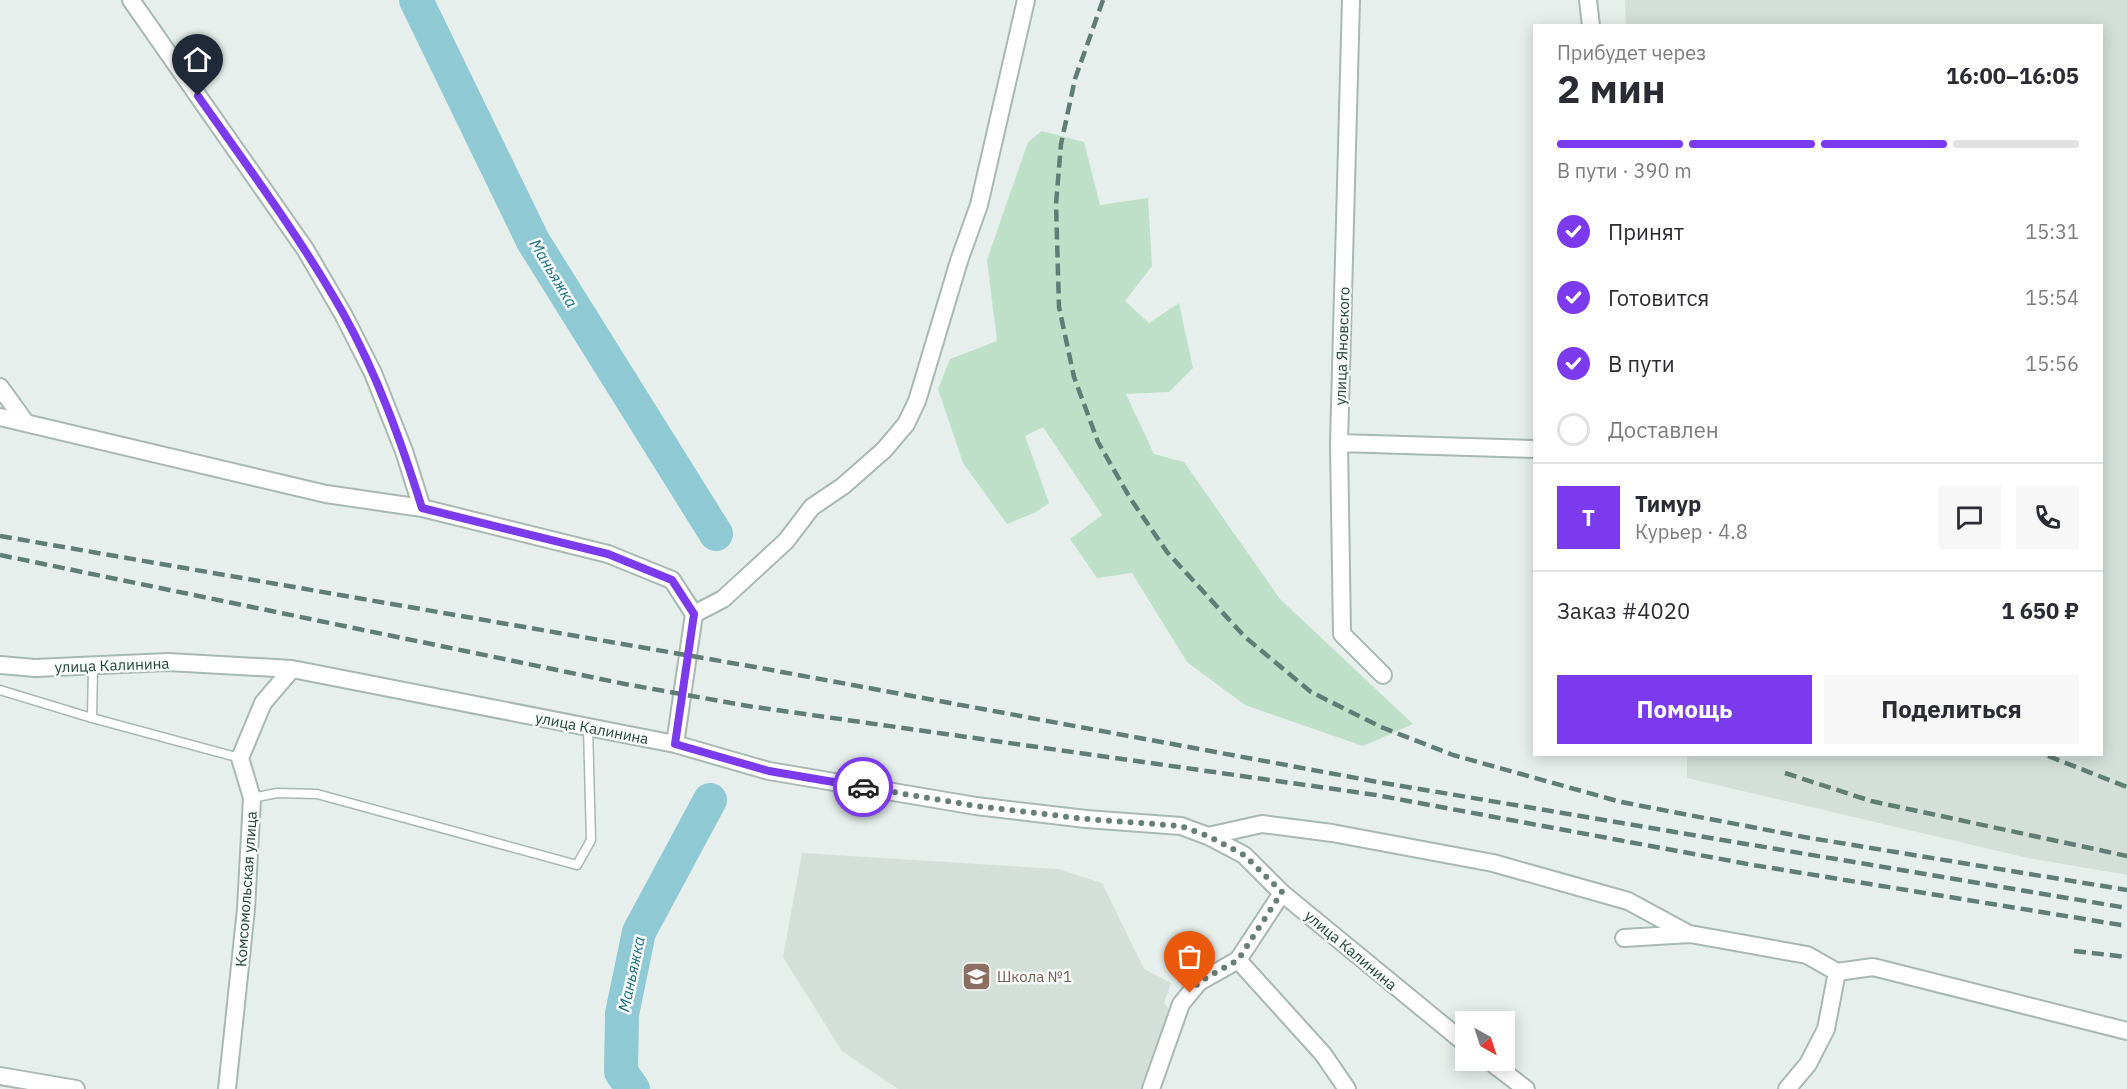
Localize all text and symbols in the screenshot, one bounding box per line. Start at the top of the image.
pin [172,34,223,96]
text: Прибудет через [1557,39,1706,66]
icon: home [181,43,214,76]
text: 16:00–16:05 [1946,61,2079,90]
text: 2 мин [1557,63,1666,114]
text: В пути · 390 m [1557,157,1692,184]
icon: check [1557,215,1590,248]
text: Принят [1608,217,1684,246]
text: 15:31 [2025,218,2079,245]
water label: Маньяжка [526,235,582,311]
icon: check [1557,281,1590,314]
text: Готовится [1608,283,1709,312]
text: 15:54 [2025,284,2079,311]
street label: улица Яновского [1330,286,1354,406]
icon: check [1557,347,1590,380]
text: В пути [1608,349,1675,378]
text: 15:56 [2025,350,2079,377]
text: Доставлен [1608,415,1719,444]
button: chat [1938,486,2001,549]
button: phone [2016,486,2079,549]
text: Тимур [1635,489,1701,518]
text: Т [1582,503,1595,532]
text: Курьер · 4.8 [1635,518,1748,545]
text: Заказ #4020 [1557,596,1690,625]
text: 1 650 ₽ [2001,596,2079,625]
street label: улица Калинина [54,654,170,676]
button: Помощь [1557,675,1812,744]
button: Поделиться [1824,675,2079,744]
street label: улица Калинина [534,708,650,748]
courier [833,757,893,817]
icon: car [847,771,880,804]
street label: Комсомольская улица [231,810,261,968]
street label: улица Калинина [1301,906,1401,994]
pin [1164,931,1215,993]
water label: Маньяжка [613,934,649,1014]
icon: bag [1173,940,1206,973]
school or university icon: Школа №1 [960,960,992,992]
place label: Школа №1 [997,967,1072,986]
north arrow [1455,1011,1515,1071]
map controls [1455,1011,1515,1071]

